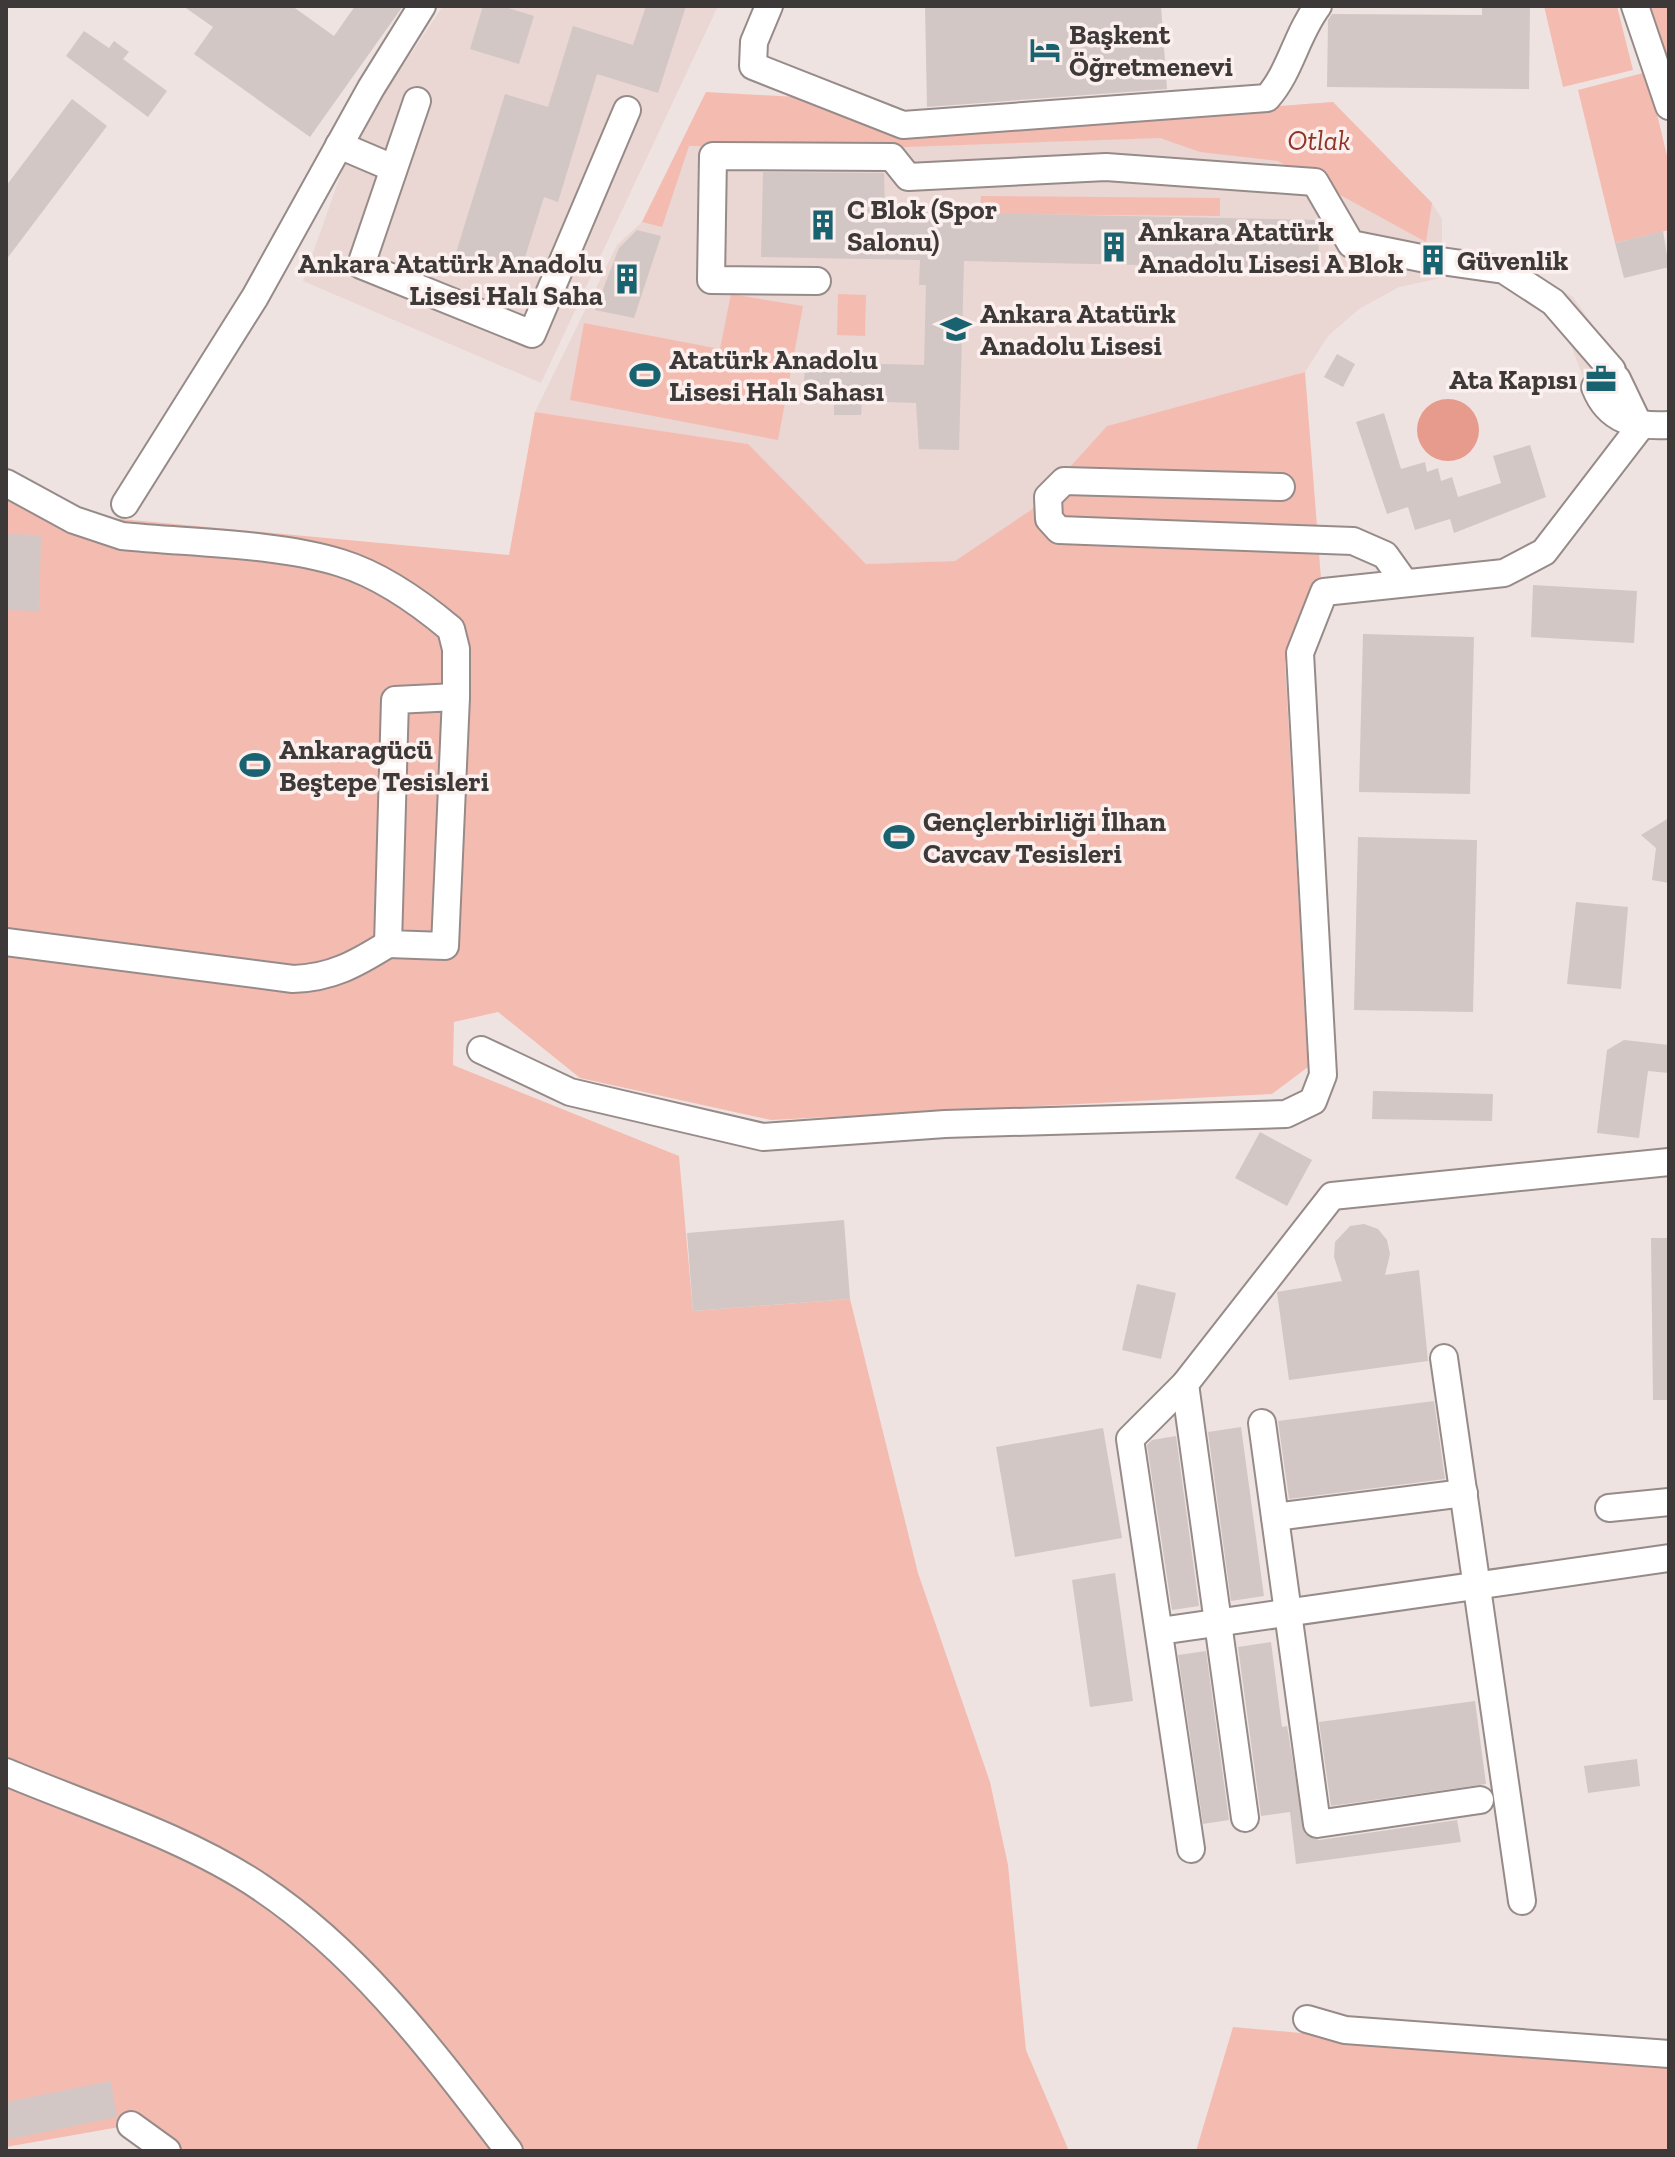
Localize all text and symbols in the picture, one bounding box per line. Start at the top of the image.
place label: Başkent Öğretmenevi [1069,18,1233,83]
hotel icon: Başkent Öğretmenevi [1028,33,1062,67]
park label: Otlak [1288,124,1350,157]
place label: C Blok (Spor Salonu) [847,193,997,258]
building icon: C Blok (Spor Salonu) [806,208,840,242]
place label: Ankara Atatürk Anadolu Lisesi A Blok [1138,215,1404,280]
building icon: Ankara Atatürk Anadolu Lisesi A Blok [1097,230,1131,264]
building icon: Güvenlik [1416,243,1450,277]
place label: Güvenlik [1457,244,1569,277]
place label: Ankara Atatürk Anadolu Lisesi Halı Saha [298,247,603,312]
building icon: Ankara Atatürk Anadolu Lisesi Halı Saha [610,262,644,296]
place label: Ankara Atatürk Anadolu Lisesi [980,297,1176,362]
school or university icon: Ankara Atatürk Anadolu Lisesi [939,312,973,346]
place label: Atatürk Anadolu Lisesi Halı Sahası [669,343,884,408]
sports icon: Atatürk Anadolu Lisesi Halı Sahası [628,358,662,392]
office icon: Ata Kapısı [1584,362,1618,396]
place label: Ata Kapısı [1449,363,1577,396]
place label: Ankaragücü Beştepe Tesisleri [279,733,489,798]
sports icon: Ankaragücü Beştepe Tesisleri [238,748,272,782]
place label: Gençlerbirliği İlhan Cavcav Tesisleri [923,805,1166,870]
sports icon: Gençlerbirliği İlhan Cavcav Tesisleri [882,820,916,854]

